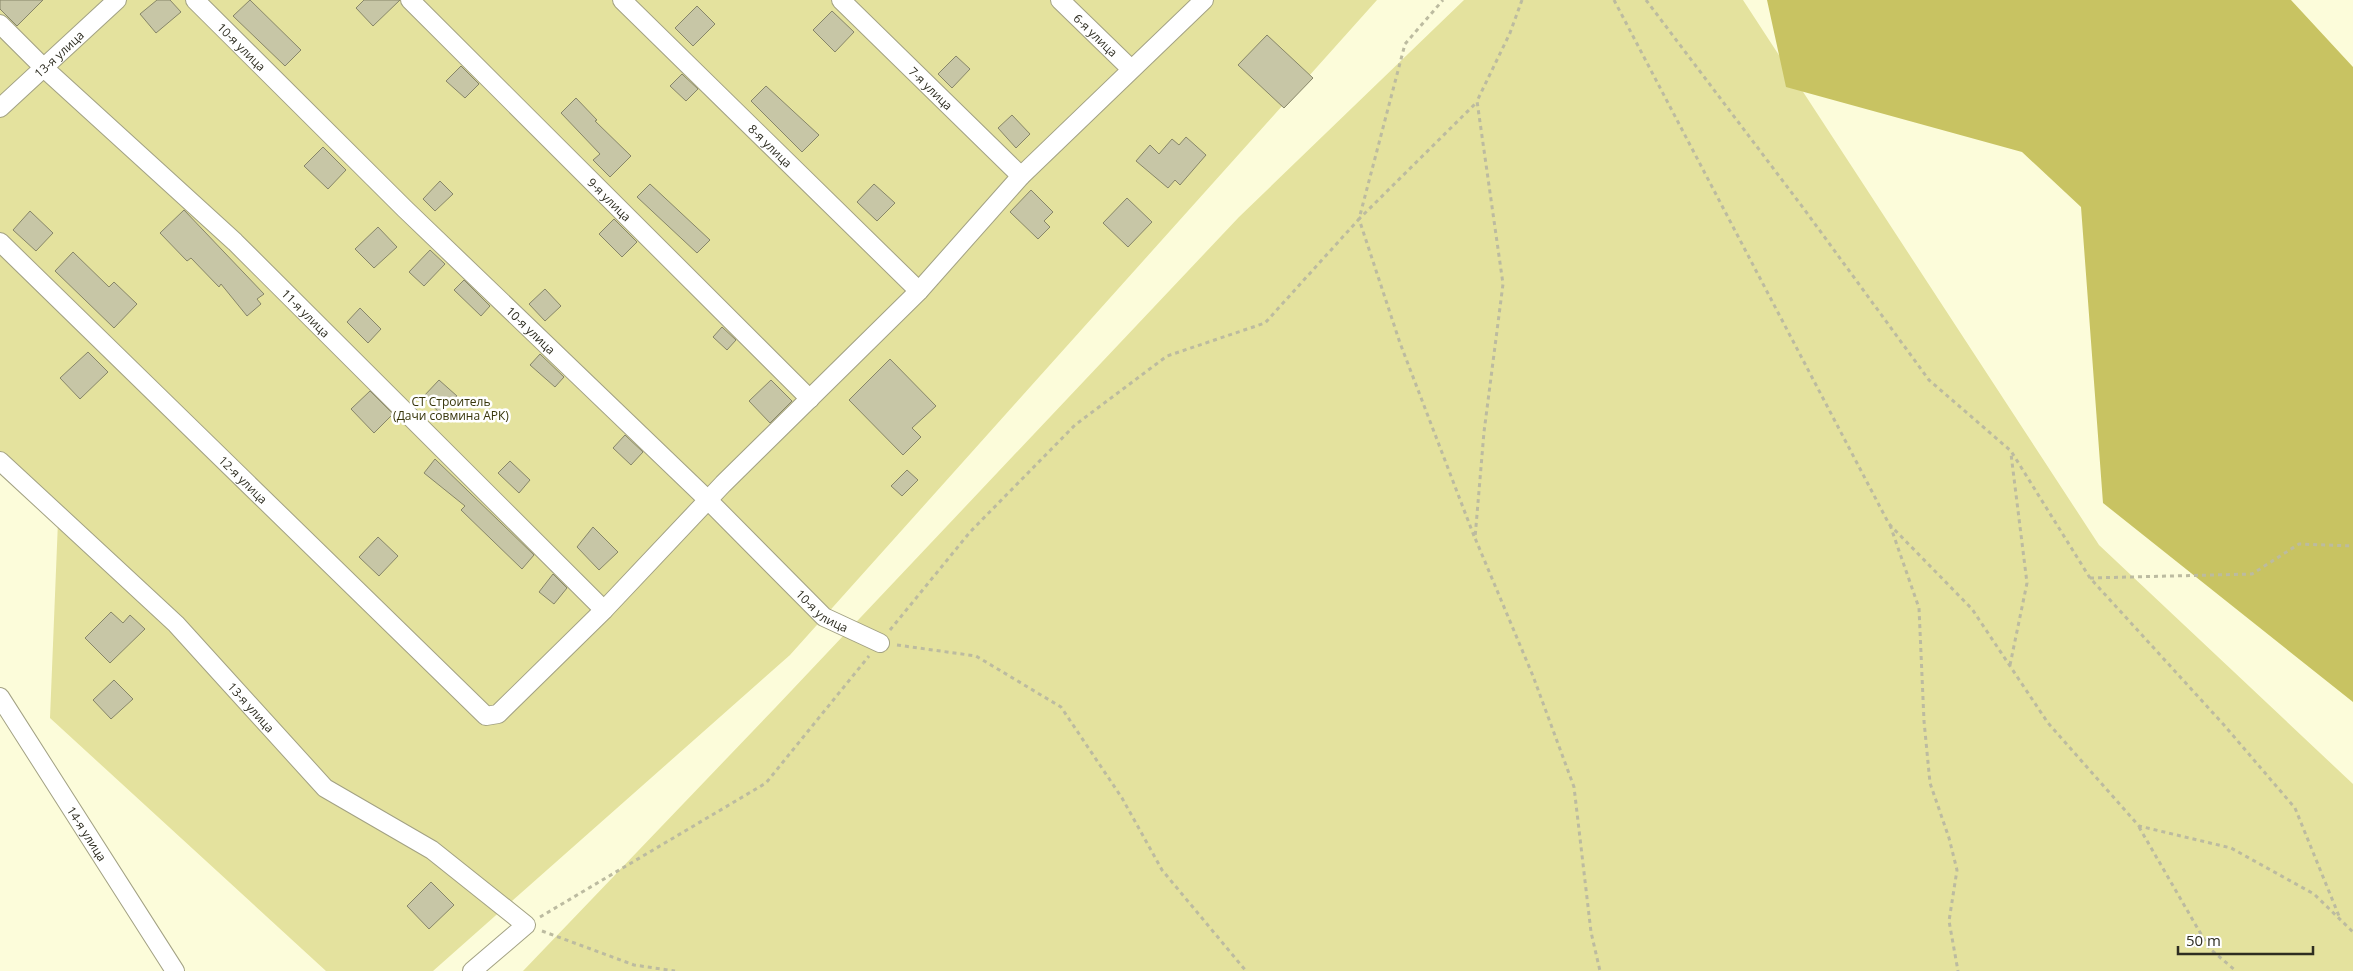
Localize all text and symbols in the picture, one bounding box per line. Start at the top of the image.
street label: 6-я улица [1070,9,1122,60]
street label: 10-я улица [214,19,270,74]
street label: 13-я улица [30,26,87,81]
street label: 7-я улица [905,63,957,113]
street label: 8-я улица [745,120,796,171]
street label: 9-я улица [584,174,635,225]
street label: 11-я улица [278,285,334,341]
street label: 10-я улица [503,302,559,358]
park label: СТ Строитель (Дачи совмина АРК) [393,393,509,424]
street label: 12-я улица [215,452,272,507]
street label: 10-я улица [792,585,851,636]
street label: 13-я улица [224,678,279,736]
street label: 14-я улица [63,803,111,864]
scale bar [2178,924,2313,956]
text: 50 m [2186,930,2221,950]

